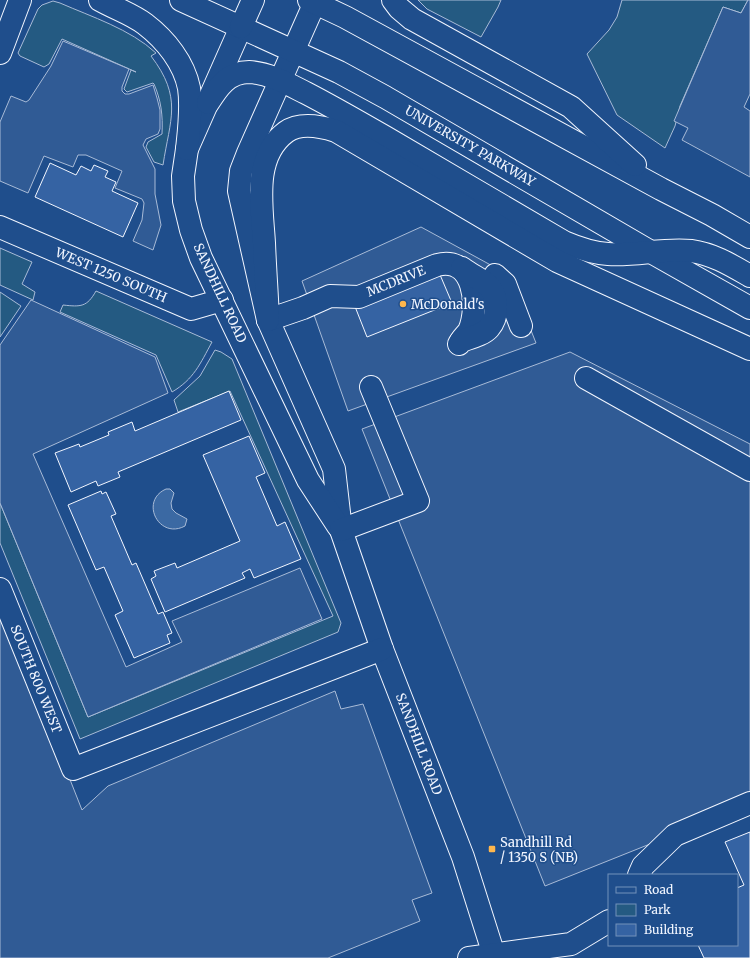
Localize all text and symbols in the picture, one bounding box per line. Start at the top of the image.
street label: UNIVERSITY PARKWAY [402,102,539,191]
street label: SANDHILL ROAD [190,241,251,346]
street label: WEST 1250 SOUTH [52,243,169,306]
street label: MCDRIVE [364,261,429,300]
place label: McDonald's [411,296,484,313]
marker: McDonald's [398,299,408,309]
street label: SOUTH 800 WEST [6,622,66,736]
street label: SANDHILL ROAD [392,691,446,798]
place label: Sandhill Rd / 1350 S (NB) [500,834,578,866]
marker: Sandhill Rd / 1350 S (NB) [487,844,497,854]
legend [608,874,738,946]
text: Road [644,882,673,897]
text: Park [644,902,671,917]
text: Building [644,922,694,937]

